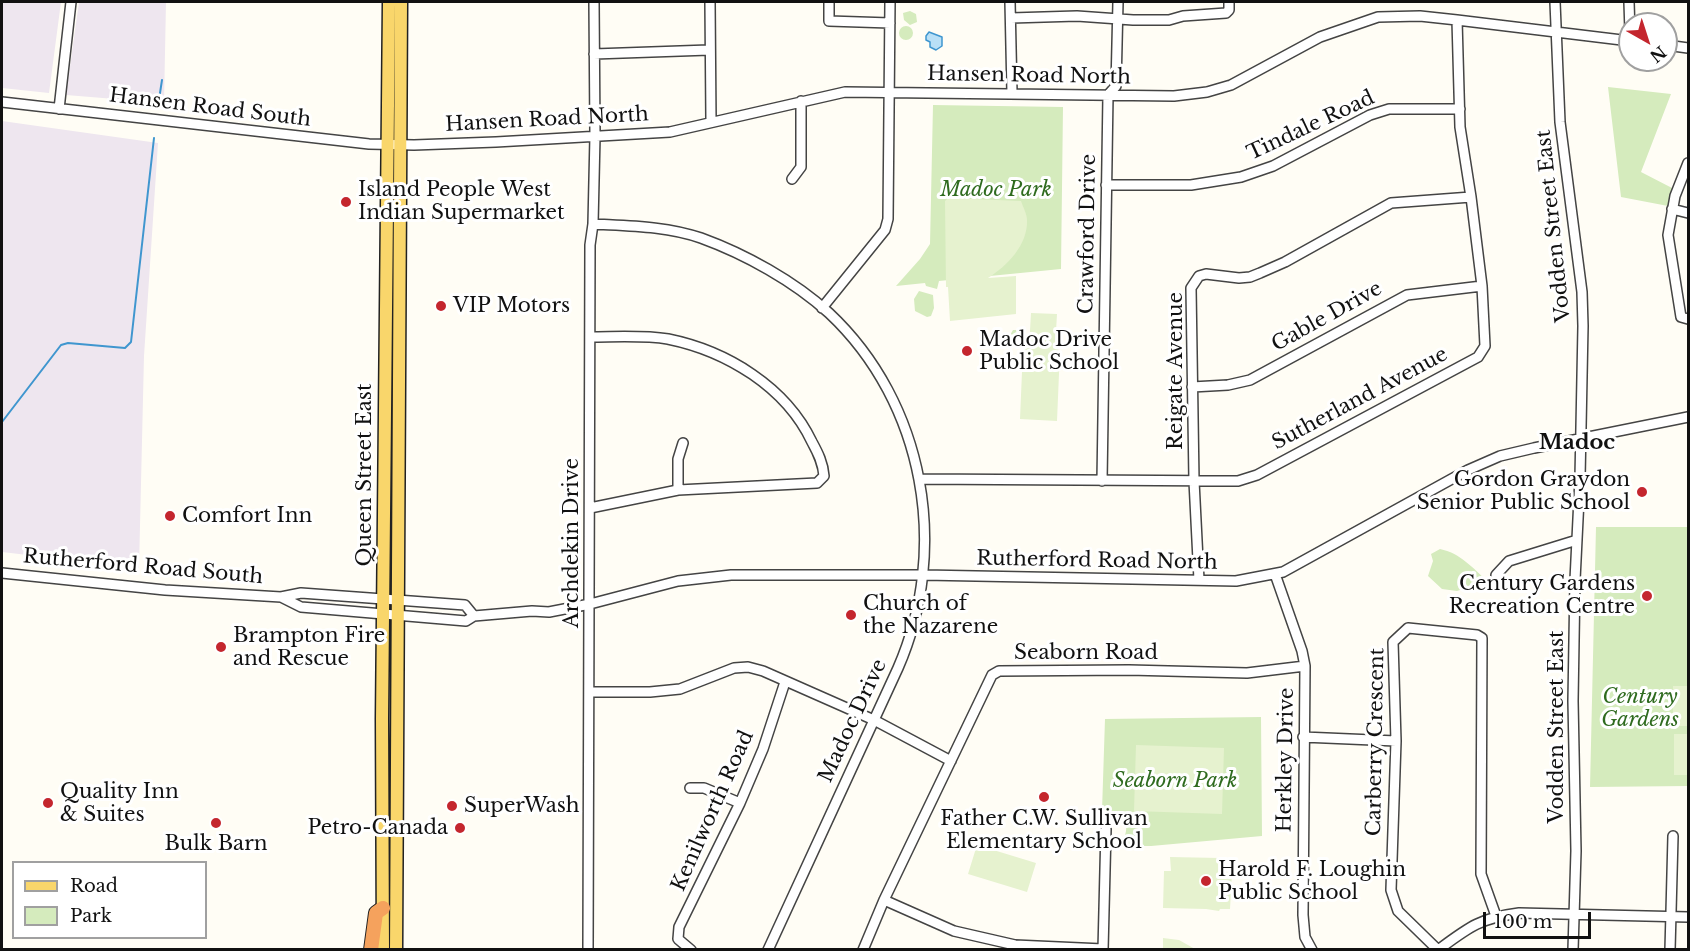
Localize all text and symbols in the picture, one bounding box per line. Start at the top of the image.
north arrow [1618,12,1678,72]
text: N [1646,42,1670,67]
street label: Hansen Road North [927,62,1131,90]
street label: Hansen Road South [108,84,312,132]
street label: Tindale Road [1244,86,1378,166]
street label: Hansen Road North [445,103,649,137]
street label: Vodden Street East [1532,129,1576,323]
street label: Crawford Drive [1075,154,1101,314]
place label: Island People West Indian Supermarket [358,178,565,225]
park label: Madoc Park [940,178,1052,202]
marker: Island People West Indian Supermarket [339,195,353,209]
street label: Gable Drive [1268,277,1386,357]
street label: Reigate Avenue [1164,292,1188,450]
place label: VIP Motors [453,294,570,318]
marker: VIP Motors [434,299,448,313]
place label: Madoc Drive Public School [979,328,1119,375]
street label: Sutherland Avenue [1268,343,1452,455]
marker: Madoc Drive Public School [960,344,974,358]
street label: Queen Street East [353,384,377,566]
district label: Madoc [1539,430,1615,456]
street label: Archdekin Drive [560,458,584,628]
place label: Gordon Graydon Senior Public School [1417,468,1630,515]
marker: Gordon Graydon Senior Public School [1635,485,1649,499]
place label: Comfort Inn [182,504,312,528]
marker: Comfort Inn [163,509,177,523]
street label: Rutherford Road South [22,545,264,589]
street label: Rutherford Road North [976,547,1218,575]
place label: Century Gardens Recreation Centre [1449,572,1635,619]
marker: Century Gardens Recreation Centre [1640,589,1654,603]
place label: Church of the Nazarene [863,592,998,639]
marker: Church of the Nazarene [844,608,858,622]
place label: Brampton Fire and Rescue [233,624,385,671]
street label: Vodden Street East [1545,630,1569,824]
marker: Brampton Fire and Rescue [214,640,228,654]
street label: Seaborn Road [1014,641,1158,665]
street label: Carberry Crescent [1362,648,1390,836]
street label: Madoc Drive [814,656,892,786]
park label: Century Gardens [1601,685,1679,732]
street label: Herkley Drive [1273,687,1299,833]
street label: Kenilworth Road [667,727,759,895]
park label: Seaborn Park [1113,769,1237,793]
place label: Quality Inn & Suites [60,780,179,827]
marker: Father C.W. Sullivan Elementary School [1037,790,1051,804]
place label: SuperWash [464,794,580,818]
marker: Quality Inn & Suites [41,796,55,810]
marker: SuperWash [445,799,459,813]
place label: Father C.W. Sullivan Elementary School [940,807,1148,854]
marker: Bulk Barn [209,816,223,830]
place label: Petro-Canada [308,816,448,840]
marker: Petro-Canada [453,821,467,835]
place label: Bulk Barn [165,832,267,856]
place label: Harold F. Loughin Public School [1218,858,1406,905]
legend [12,861,207,939]
marker: Harold F. Loughin Public School [1199,874,1213,888]
text: Road [70,875,118,897]
scale bar [1486,900,1594,938]
text: Park [70,905,112,927]
text: 100 m [1494,911,1552,933]

